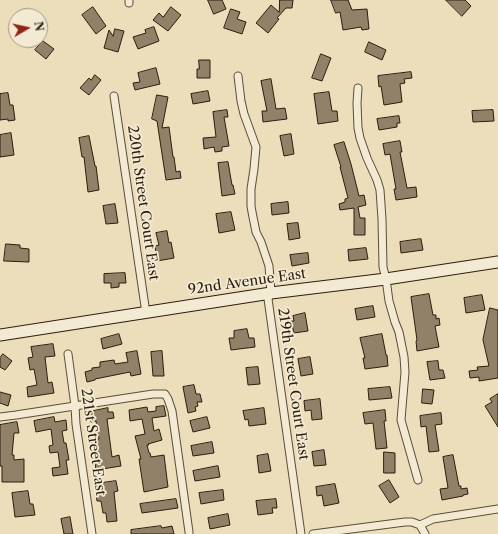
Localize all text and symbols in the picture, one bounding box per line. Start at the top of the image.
north arrow [8,8,48,48]
text: N [31,20,47,32]
street label: 220th Street Court East [124,124,162,282]
street label: 92nd Avenue East [187,265,307,299]
street label: 219th Street Court East [274,307,312,461]
street label: 221st Street East [77,387,109,497]

